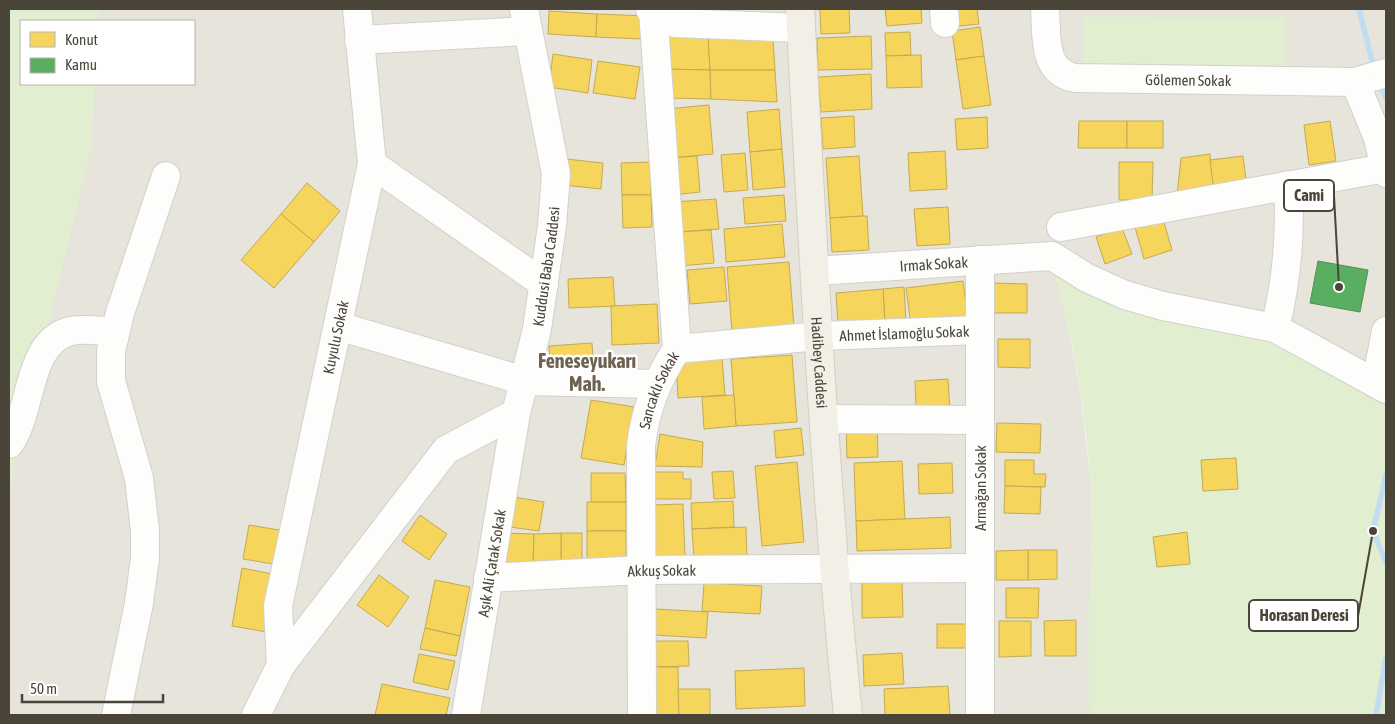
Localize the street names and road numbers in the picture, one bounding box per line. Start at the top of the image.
street label: Gölemen Sokak [1145,71,1232,89]
street label: Kuddusi Baba Caddesi [529,206,562,327]
street label: Irmak Sokak [899,253,969,274]
street label: Kuyulu Sokak [319,298,351,375]
street label: Hadibey Caddesi [809,316,831,409]
street label: Ahmet İslamoğlu Sokak [839,322,970,344]
street label: Sancaklı Sokak [635,348,682,430]
street label: Armağan Sokak [972,445,989,531]
street label: Aşık Ali Çatak Sokak [474,508,509,618]
street label: Akkuş Sokak [627,561,697,579]

